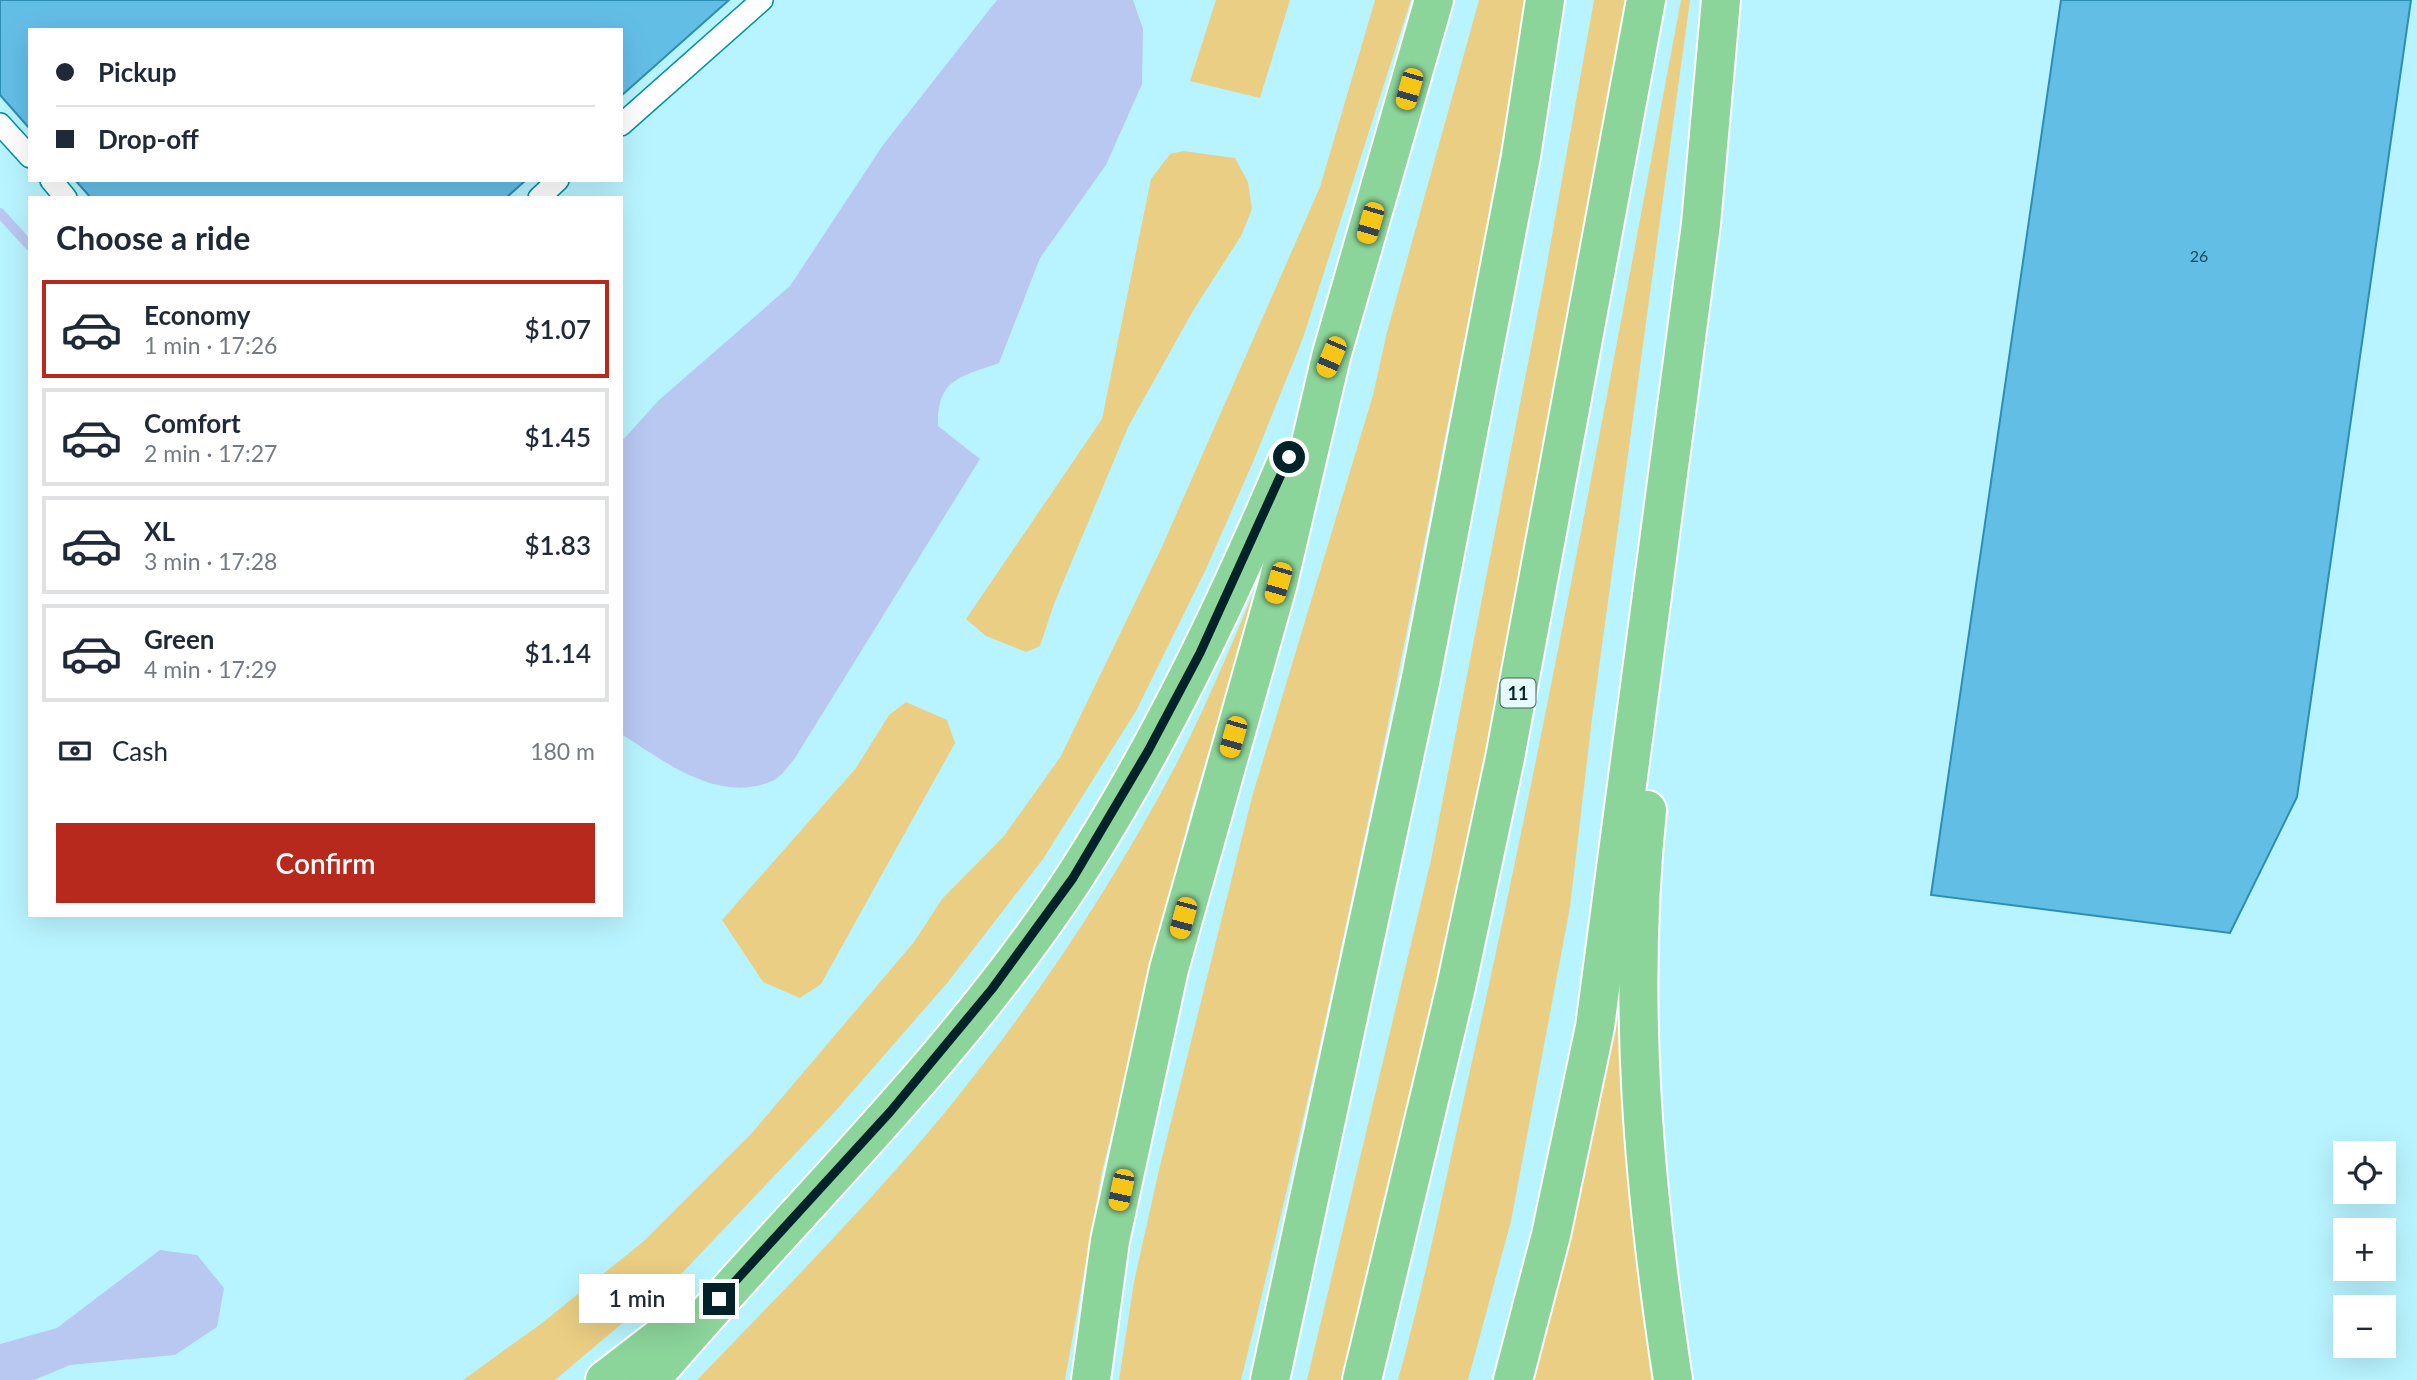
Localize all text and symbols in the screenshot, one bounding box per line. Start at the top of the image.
text: Pickup [98,56,177,88]
car [1394,66,1425,112]
text: Drop-off [98,123,199,155]
car [1355,200,1386,246]
text: Choose a ride [56,218,250,257]
house number: 26 [2190,246,2208,265]
icon: car [60,298,123,361]
text: Economy [144,299,250,331]
text: $1.07 [525,313,591,345]
text: 1 min · 17:26 [144,331,277,359]
car [1314,334,1349,380]
icon: car [60,406,123,469]
text: Comfort [144,407,241,439]
text: $1.45 [525,421,591,453]
text: 2 min · 17:27 [144,439,277,467]
route start [1273,441,1305,473]
icon: car [60,514,123,577]
text: XL [144,515,175,547]
text: $1.83 [525,529,591,561]
text: 3 min · 17:28 [144,547,277,575]
car [1263,560,1294,606]
icon: car [60,622,123,685]
text: Green [144,623,214,655]
text: $1.14 [525,637,591,669]
text: 4 min · 17:29 [144,655,277,683]
road number: 11 [1500,678,1536,708]
car [1218,714,1249,760]
icon: cash [56,732,94,770]
text: Cash [112,735,168,767]
text: 180 m [530,737,595,765]
button: Confirm [56,823,595,903]
car [1168,895,1199,941]
map controls [2333,1141,2396,1358]
button: locate [2333,1141,2396,1204]
car [1107,1167,1136,1213]
button: + [2333,1218,2396,1281]
callout: 1 min [579,1274,694,1324]
route end [703,1283,735,1315]
text: 1 min [609,1284,665,1312]
button: − [2333,1295,2396,1358]

